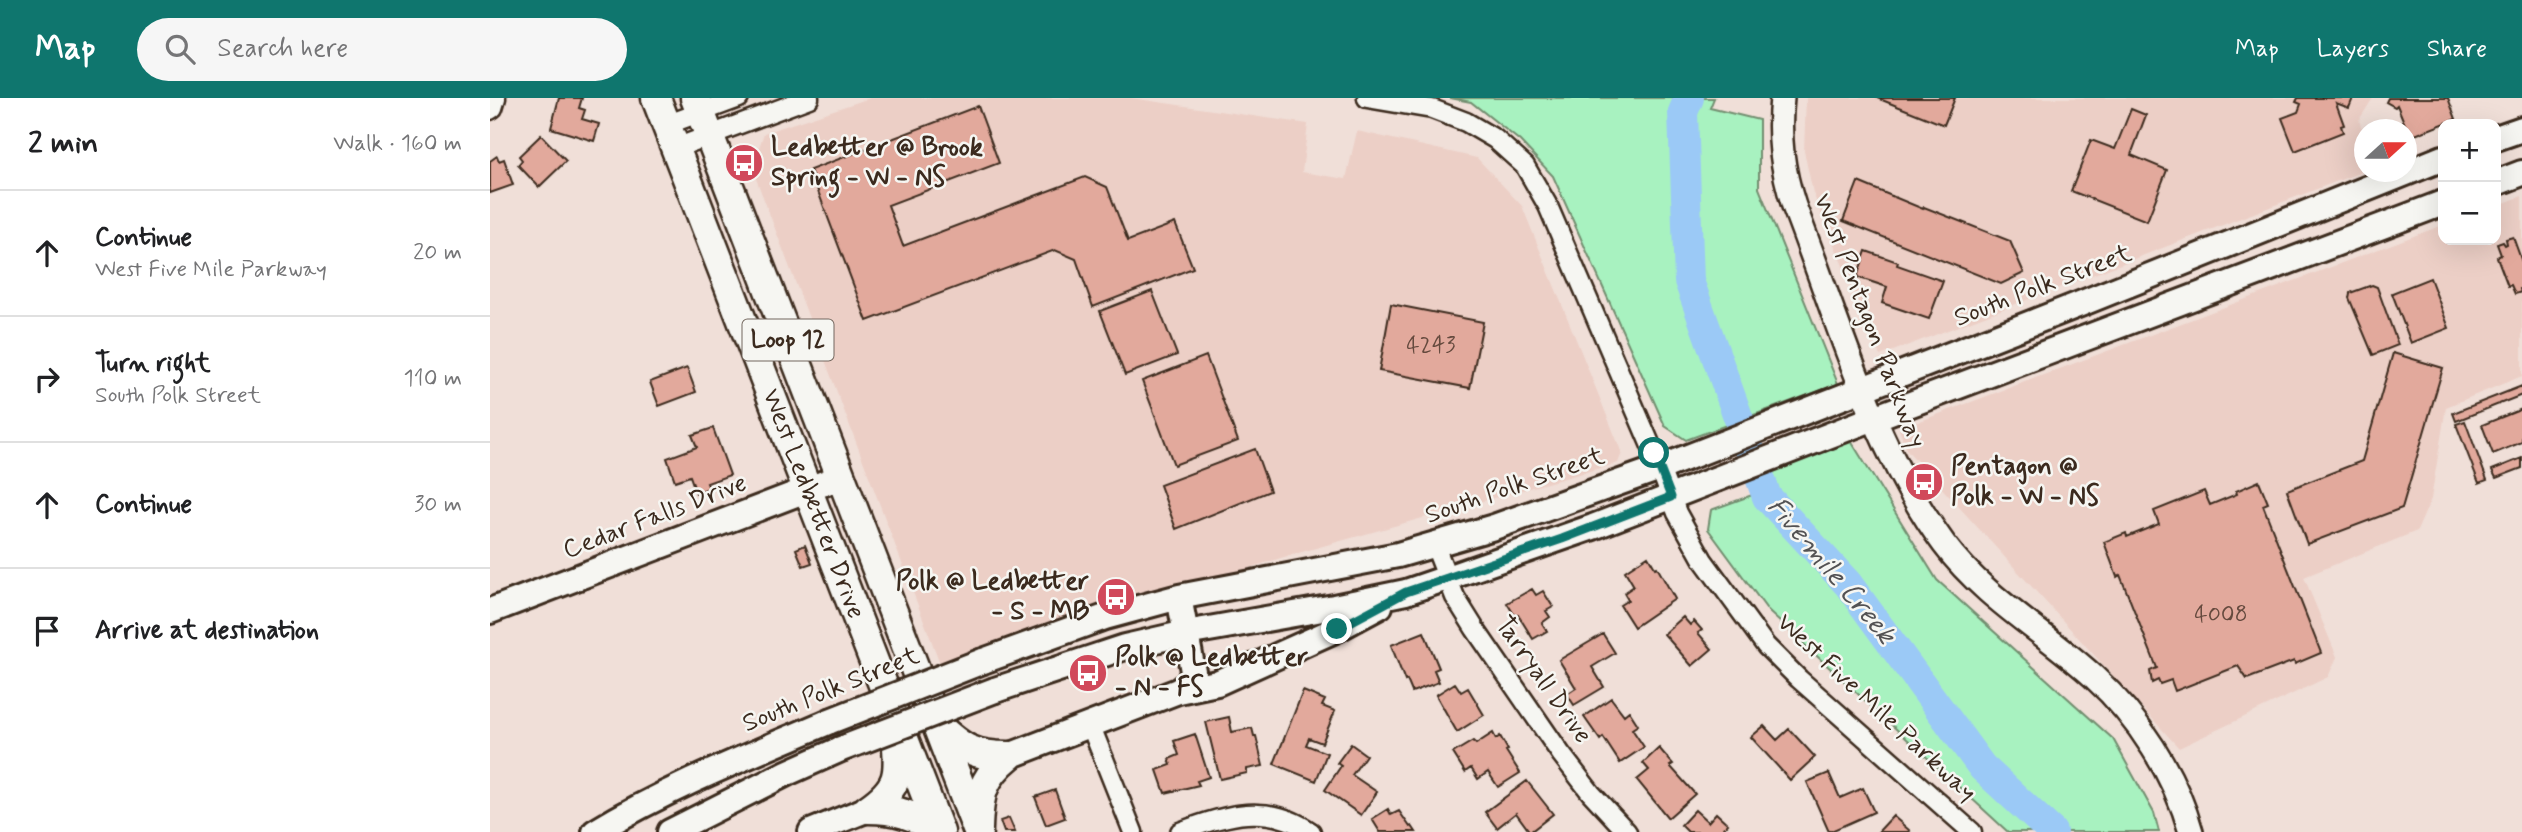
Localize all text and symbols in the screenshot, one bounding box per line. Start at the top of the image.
search box [137,18,627,81]
text: Map [35,27,95,71]
icon: search [161,30,199,68]
text: Search here [217,32,348,66]
text: Map [2235,34,2279,65]
text: Layers [2317,34,2389,65]
text: Share [2427,34,2487,65]
north arrow [2354,119,2417,182]
map controls [2438,119,2501,245]
button: + [2438,119,2501,182]
text: 2 min [28,124,98,163]
text: Walk · 160 m [333,129,462,159]
place label: Ledbetter @ Brook Spring - W - NS [771,131,983,198]
bus stop icon: Ledbetter @ Brook Spring - W - NS [723,142,765,184]
button: − [2438,182,2501,245]
street label: West Pentagon Parkway [1805,189,1933,453]
text: Continue [95,221,192,255]
icon: ahead [28,234,66,272]
street label: South Polk Street [1949,236,2137,336]
text: 20 m [413,238,462,268]
text: West Five Mile Parkway [95,255,327,285]
road number: Loop 12 [742,320,834,360]
house number: 4243 [1406,331,1456,361]
text: Turn right [95,347,211,381]
icon: right [28,360,66,398]
text: 110 m [403,364,462,394]
text: South Polk Street [95,381,261,411]
street label: West Ledbetter Drive [754,384,872,624]
route start [1638,437,1669,468]
street label: South Polk Street [1421,439,1609,533]
place label: Pentagon @ Polk - W - NS [1951,450,2100,514]
bus stop icon: Pentagon @ Polk - W - NS [1903,461,1945,503]
street label: Cedar Falls Drive [558,466,752,568]
icon: ahead [28,486,66,524]
text: Continue [95,488,192,522]
text: 30 m [414,490,462,520]
water label: Fivemile Creek [1758,490,1905,654]
place label: Polk @ Ledbetter - S - MB [896,565,1090,629]
bus stop icon: Polk @ Ledbetter - S - MB [1095,576,1137,618]
house number: 4008 [2194,600,2248,630]
street label: West Five Mile Parkway [1769,606,1983,810]
street label: Tarryall Drive [1487,609,1599,751]
icon: arrive [28,612,66,650]
route end [1321,613,1352,644]
text: Arrive at destination [95,614,319,648]
street label: South Polk Street [738,639,924,741]
place label: Polk @ Ledbetter - N - FS [1115,641,1308,705]
bus stop icon: Polk @ Ledbetter - N - FS [1067,652,1109,694]

